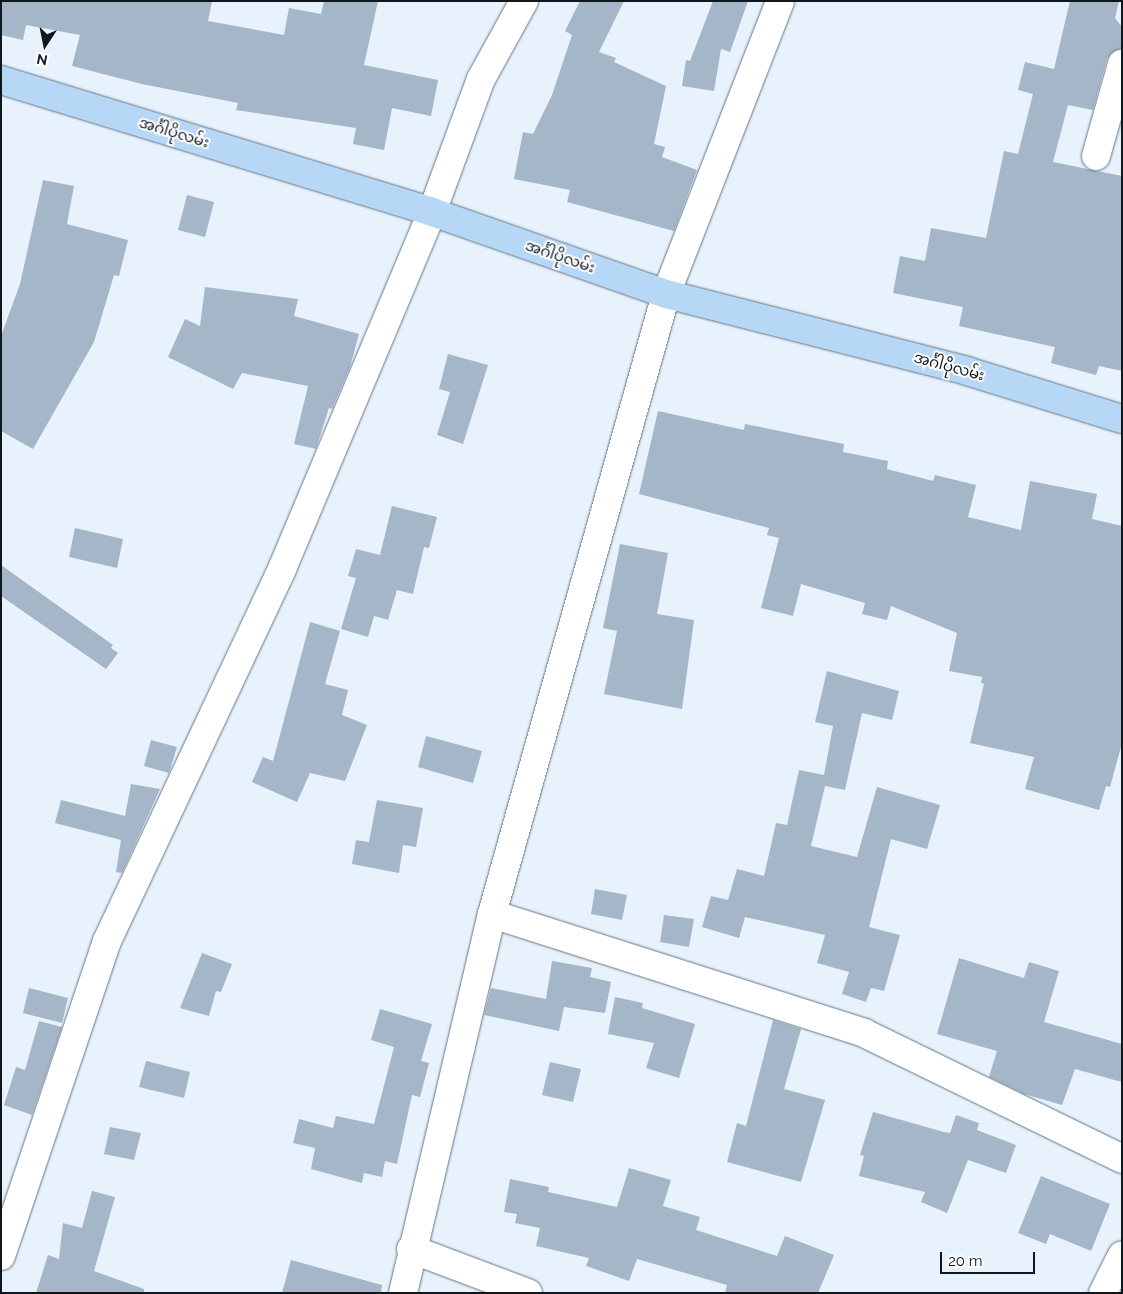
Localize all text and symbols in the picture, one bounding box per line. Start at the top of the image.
north arrow [20,20,70,70]
text: N [35,51,49,69]
street label: အင်္ဂါပိုလမ်း [137,114,211,152]
street label: အင်္ဂါပိုလမ်း [523,237,597,277]
street label: အင်္ဂါပိုလမ်း [912,349,986,385]
scale bar [943,1242,1038,1274]
text: 20 m [948,1252,983,1270]

